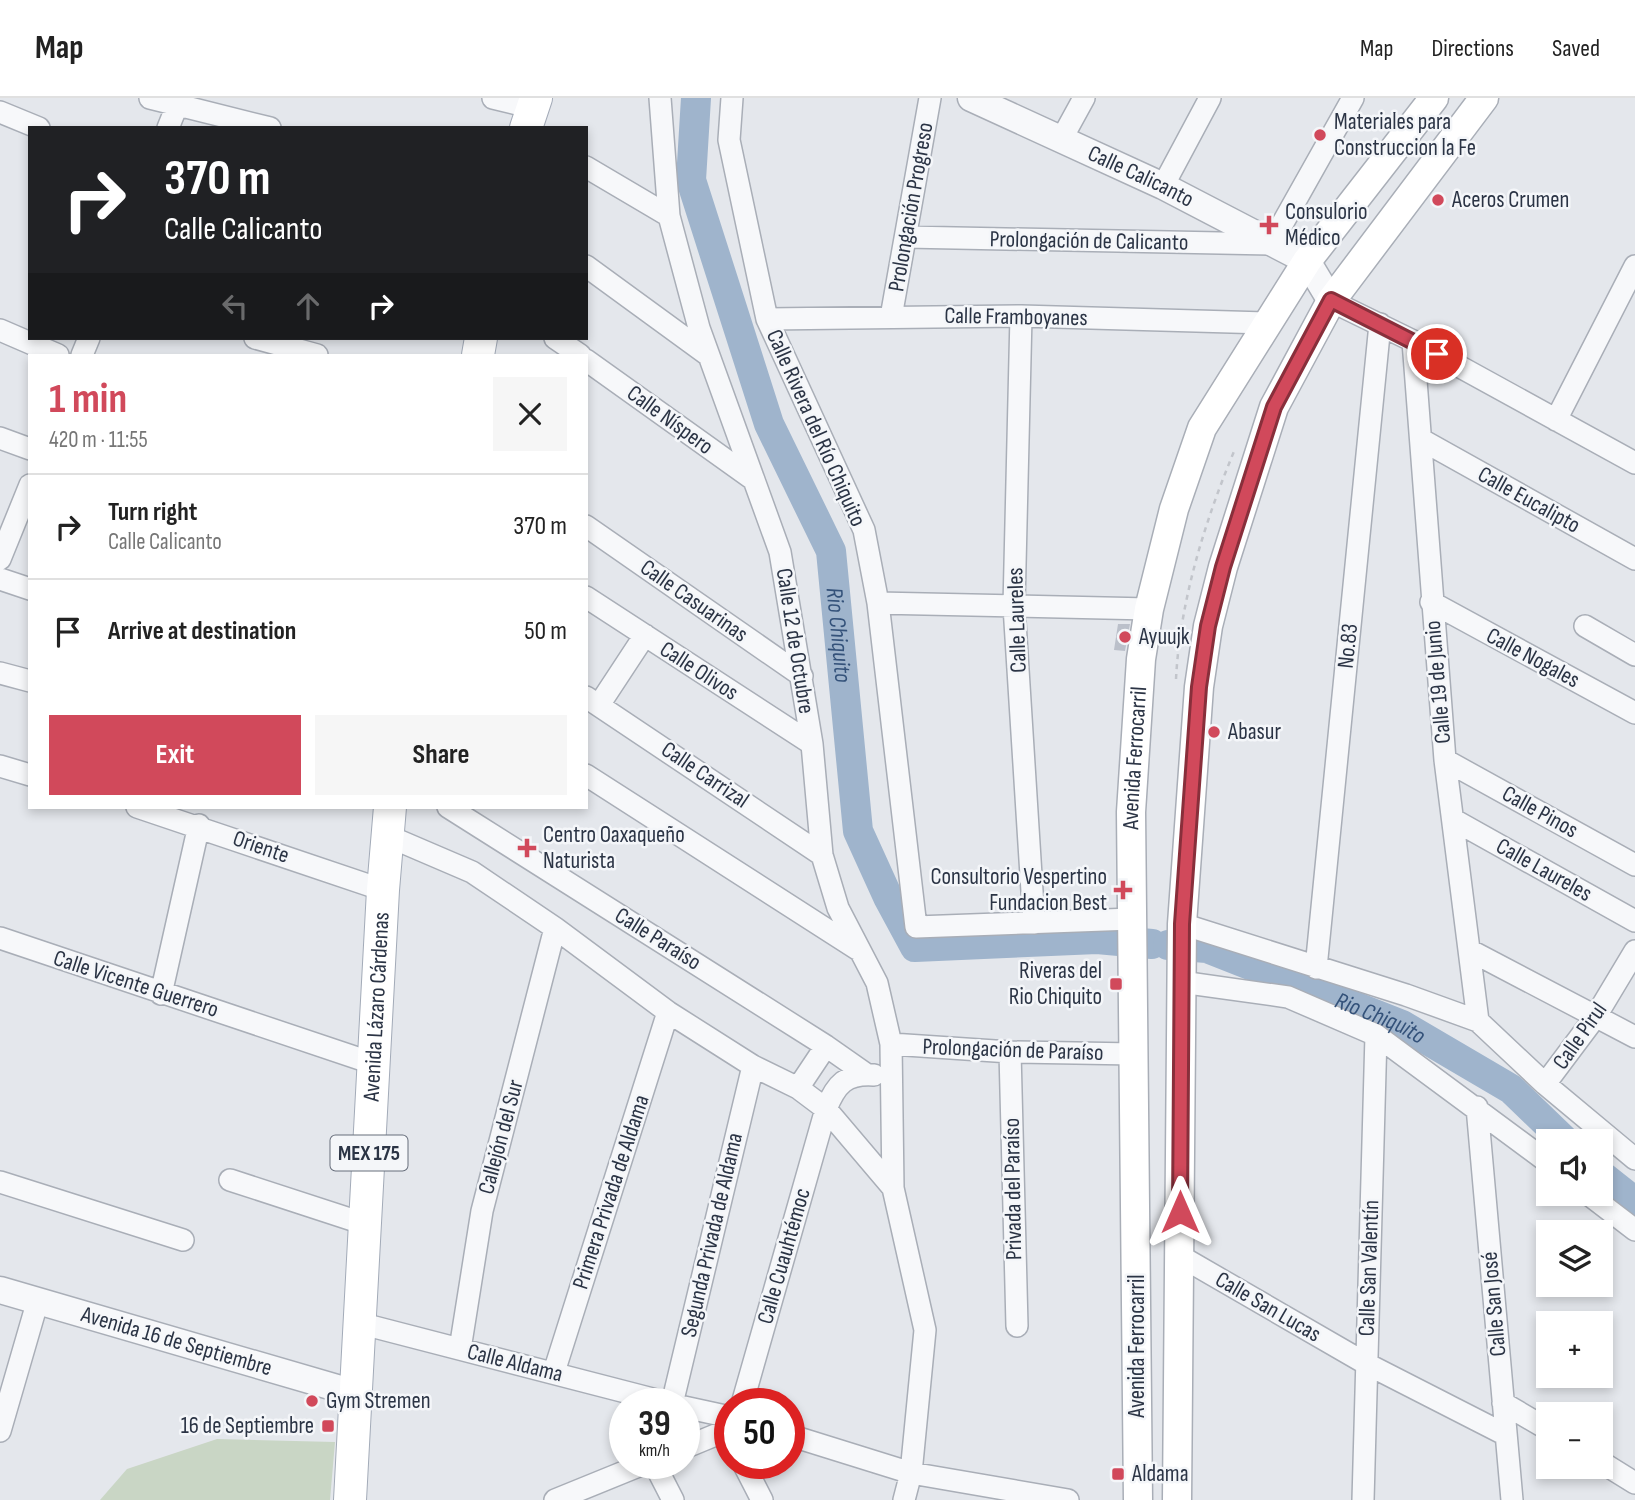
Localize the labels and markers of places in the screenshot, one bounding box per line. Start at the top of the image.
place label: Materiales para Construccion la Fe [1334,108,1476,162]
marker: Materiales para Construccion la Fe [1312,127,1328,143]
place label: Aceros Crumen [1451,186,1569,214]
marker: Aceros Crumen [1430,192,1446,208]
place label: Consulorio Médico [1285,198,1367,252]
marker: Consulorio Médico [1259,215,1279,235]
pin [1407,324,1467,384]
place label: Ayuujk [1138,623,1190,651]
marker: Ayuujk [1117,629,1133,645]
place label: Abasur [1227,718,1281,746]
marker: Abasur [1206,724,1222,740]
place label: Centro Oaxaqueño Naturista [543,821,685,875]
marker: Centro Oaxaqueño Naturista [517,838,537,858]
place label: Consultorio Vespertino Fundacion Best [931,863,1107,917]
marker: Consultorio Vespertino Fundacion Best [1113,880,1133,900]
place label: Riveras del Rio Chiquito [1009,957,1102,1011]
marker: Riveras del Rio Chiquito [1108,976,1124,992]
place label: Gym Stremen [326,1387,431,1415]
marker: Gym Stremen [304,1393,320,1409]
place label: 16 de Septiembre [181,1412,314,1440]
marker: 16 de Septiembre [320,1418,336,1434]
place label: Aldama [1131,1460,1189,1488]
marker: Aldama [1110,1466,1126,1482]

